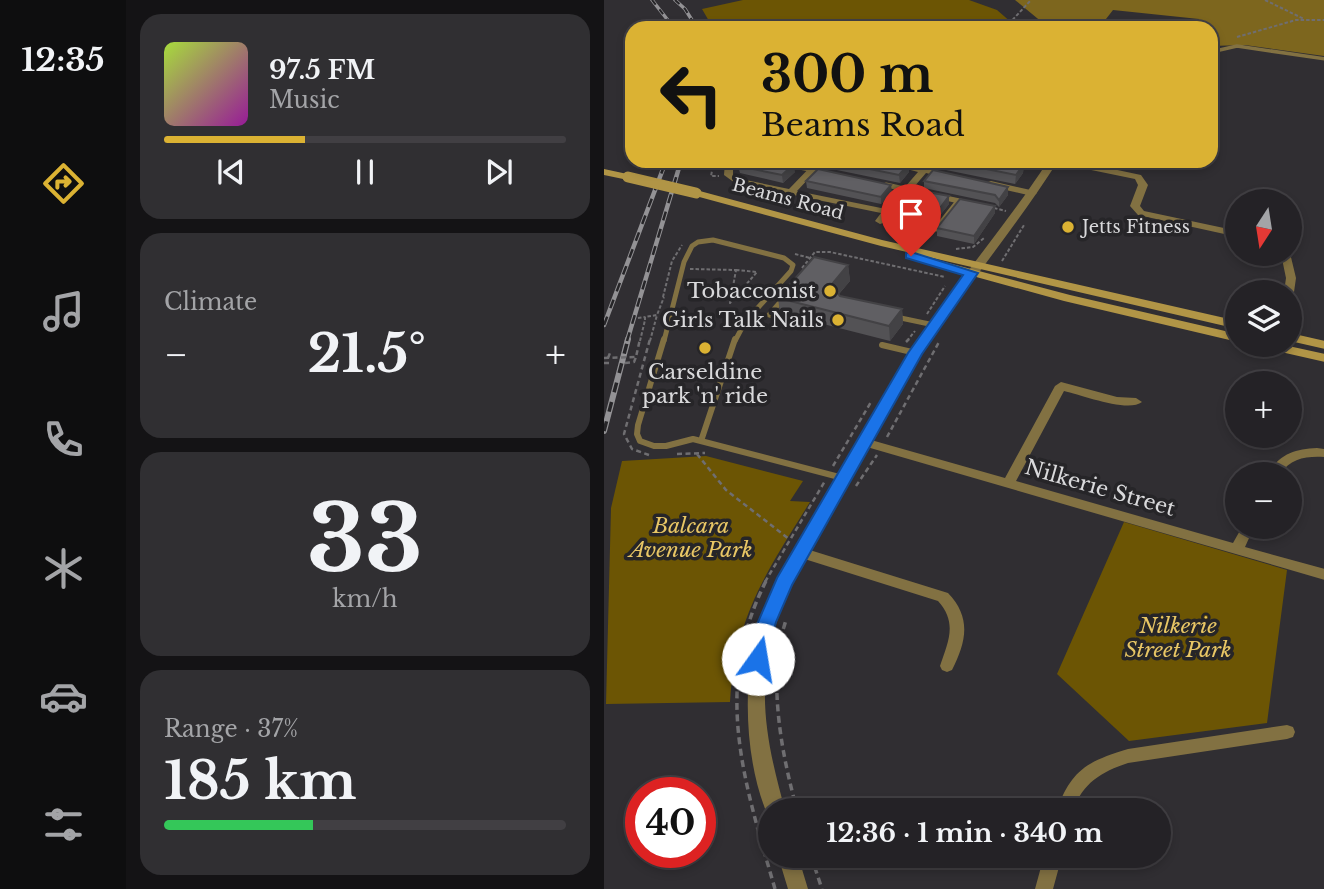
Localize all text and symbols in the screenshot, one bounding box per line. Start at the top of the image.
text: 12:35 [21,40,105,80]
text: 300 m [761,44,933,105]
icon: left [646,49,737,140]
text: 97.5 FM [269,54,375,86]
text: Music [269,86,340,114]
text: Beams Road [761,105,965,145]
icon: previous [212,153,250,191]
icon: pause [346,153,384,191]
icon: next [480,153,518,191]
icon: directions [39,159,88,208]
street label: Beams Road [730,174,846,224]
pin [881,184,941,256]
north arrow [1225,189,1302,266]
map controls [1225,189,1302,539]
icon: arrive [892,195,930,233]
place label: Jetts Fitness [1080,216,1190,238]
marker: Jetts Fitness [1060,219,1076,235]
place label: Tobacconist [687,278,816,304]
button: layers [1225,280,1302,357]
marker: Tobacconist [822,283,838,299]
icon: music [39,287,88,336]
text: Climate [164,288,257,316]
place label: Girls Talk Nails [662,307,824,333]
marker: Girls Talk Nails [830,312,846,328]
text: 21.5° [307,322,426,386]
text: − [164,331,188,378]
text: + [545,331,566,378]
marker: Carseldine park 'n' ride [697,340,713,356]
place label: Carseldine park 'n' ride [642,359,768,409]
button: + [1225,371,1302,448]
icon: phone [39,415,88,464]
street label: Nilkerie Street [1022,454,1178,522]
button: − [1225,462,1302,539]
text: 33 [307,483,423,596]
park label: Balcara Avenue Park [626,513,753,563]
icon: climate [39,544,88,593]
text: km/h [332,585,398,613]
park label: Nilkerie Street Park [1124,613,1232,663]
position arrow [721,622,795,696]
icon: car [39,672,88,721]
text: Range · 37% [164,715,298,743]
text: 185 km [164,749,357,813]
speed limit sign: 40 [625,777,716,868]
icon: filters [39,800,88,849]
text: 12:36 · 1 min · 340 m [826,817,1103,849]

